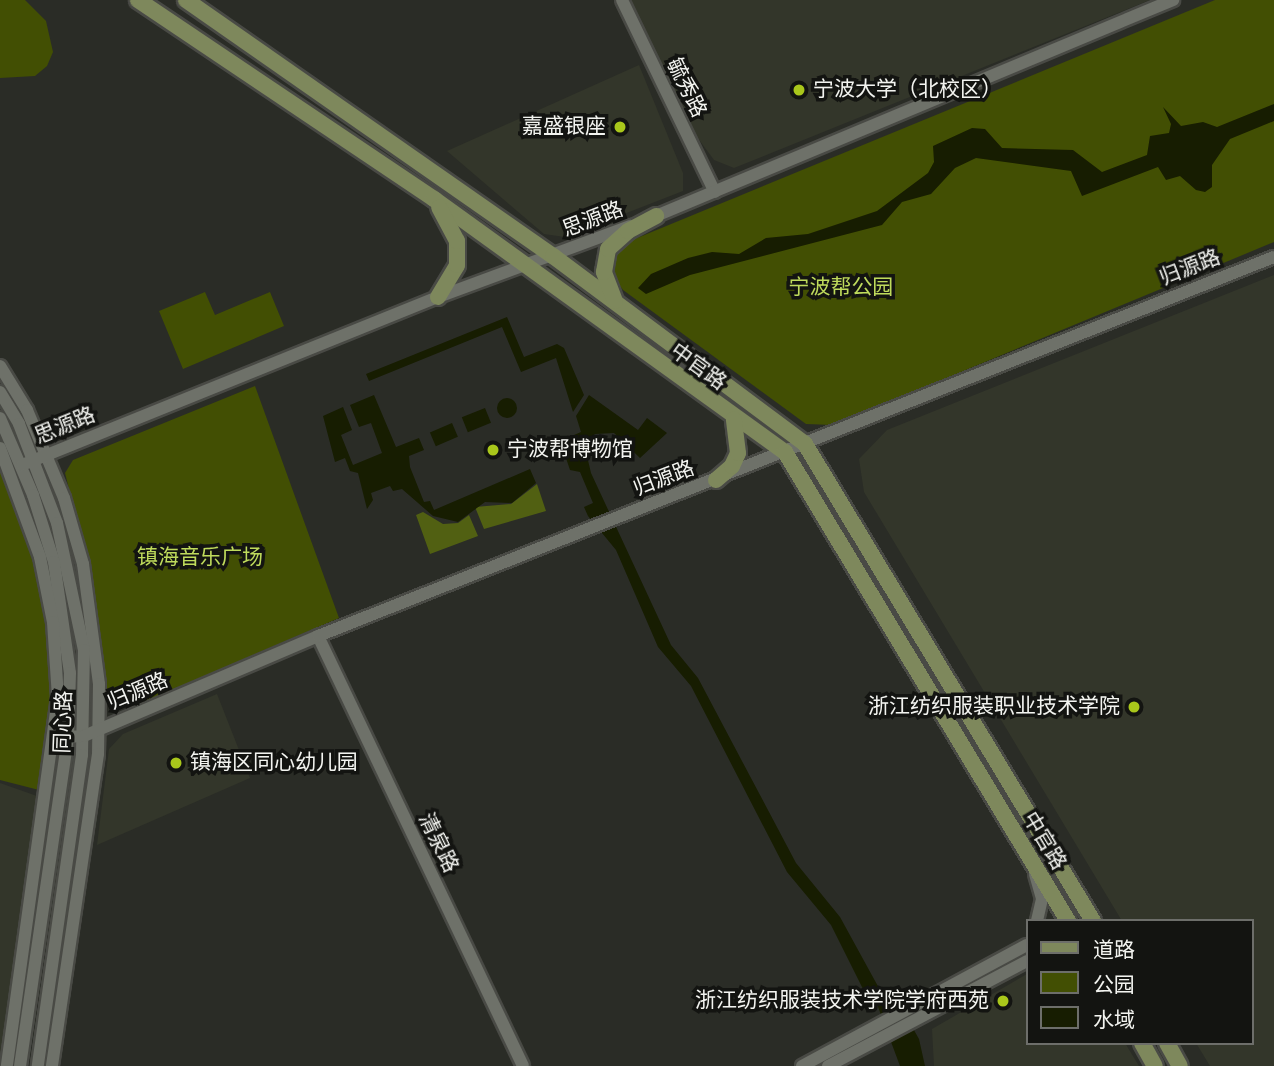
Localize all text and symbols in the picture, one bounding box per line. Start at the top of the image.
street label: 毓秀路 [661,54,711,122]
place label: 宁波大学（北校区） [813,77,1002,103]
marker: 宁波大学（北校区） [791,82,807,98]
place label: 嘉盛银座 [522,114,606,140]
marker: 嘉盛银座 [612,119,628,135]
street label: 思源路 [559,197,627,243]
street label: 归源路 [1156,245,1224,291]
park label: 宁波帮公园 [789,275,893,301]
street label: 中官路 [665,338,731,396]
street label: 思源路 [31,403,99,449]
place label: 宁波帮博物馆 [507,437,633,463]
marker: 宁波帮博物馆 [485,442,501,458]
street label: 归源路 [630,456,698,502]
park label: 镇海音乐广场 [137,545,263,571]
street label: 归源路 [104,668,172,716]
street label: 同心路 [50,690,78,754]
place label: 浙江纺织服装职业技术学院 [868,694,1120,720]
marker: 浙江纺织服装职业技术学院 [1126,699,1142,715]
place label: 镇海区同心幼儿园 [190,750,358,776]
marker: 镇海区同心幼儿园 [168,755,184,771]
street label: 中官路 [1017,808,1071,874]
street label: 清泉路 [413,809,463,877]
legend [1026,919,1253,1045]
text: 道路 [1093,938,1135,963]
text: 公园 [1093,973,1135,998]
place label: 浙江纺织服装技术学院学府西苑 [695,988,989,1014]
marker: 浙江纺织服装技术学院学府西苑 [995,993,1011,1009]
text: 水域 [1093,1008,1135,1033]

